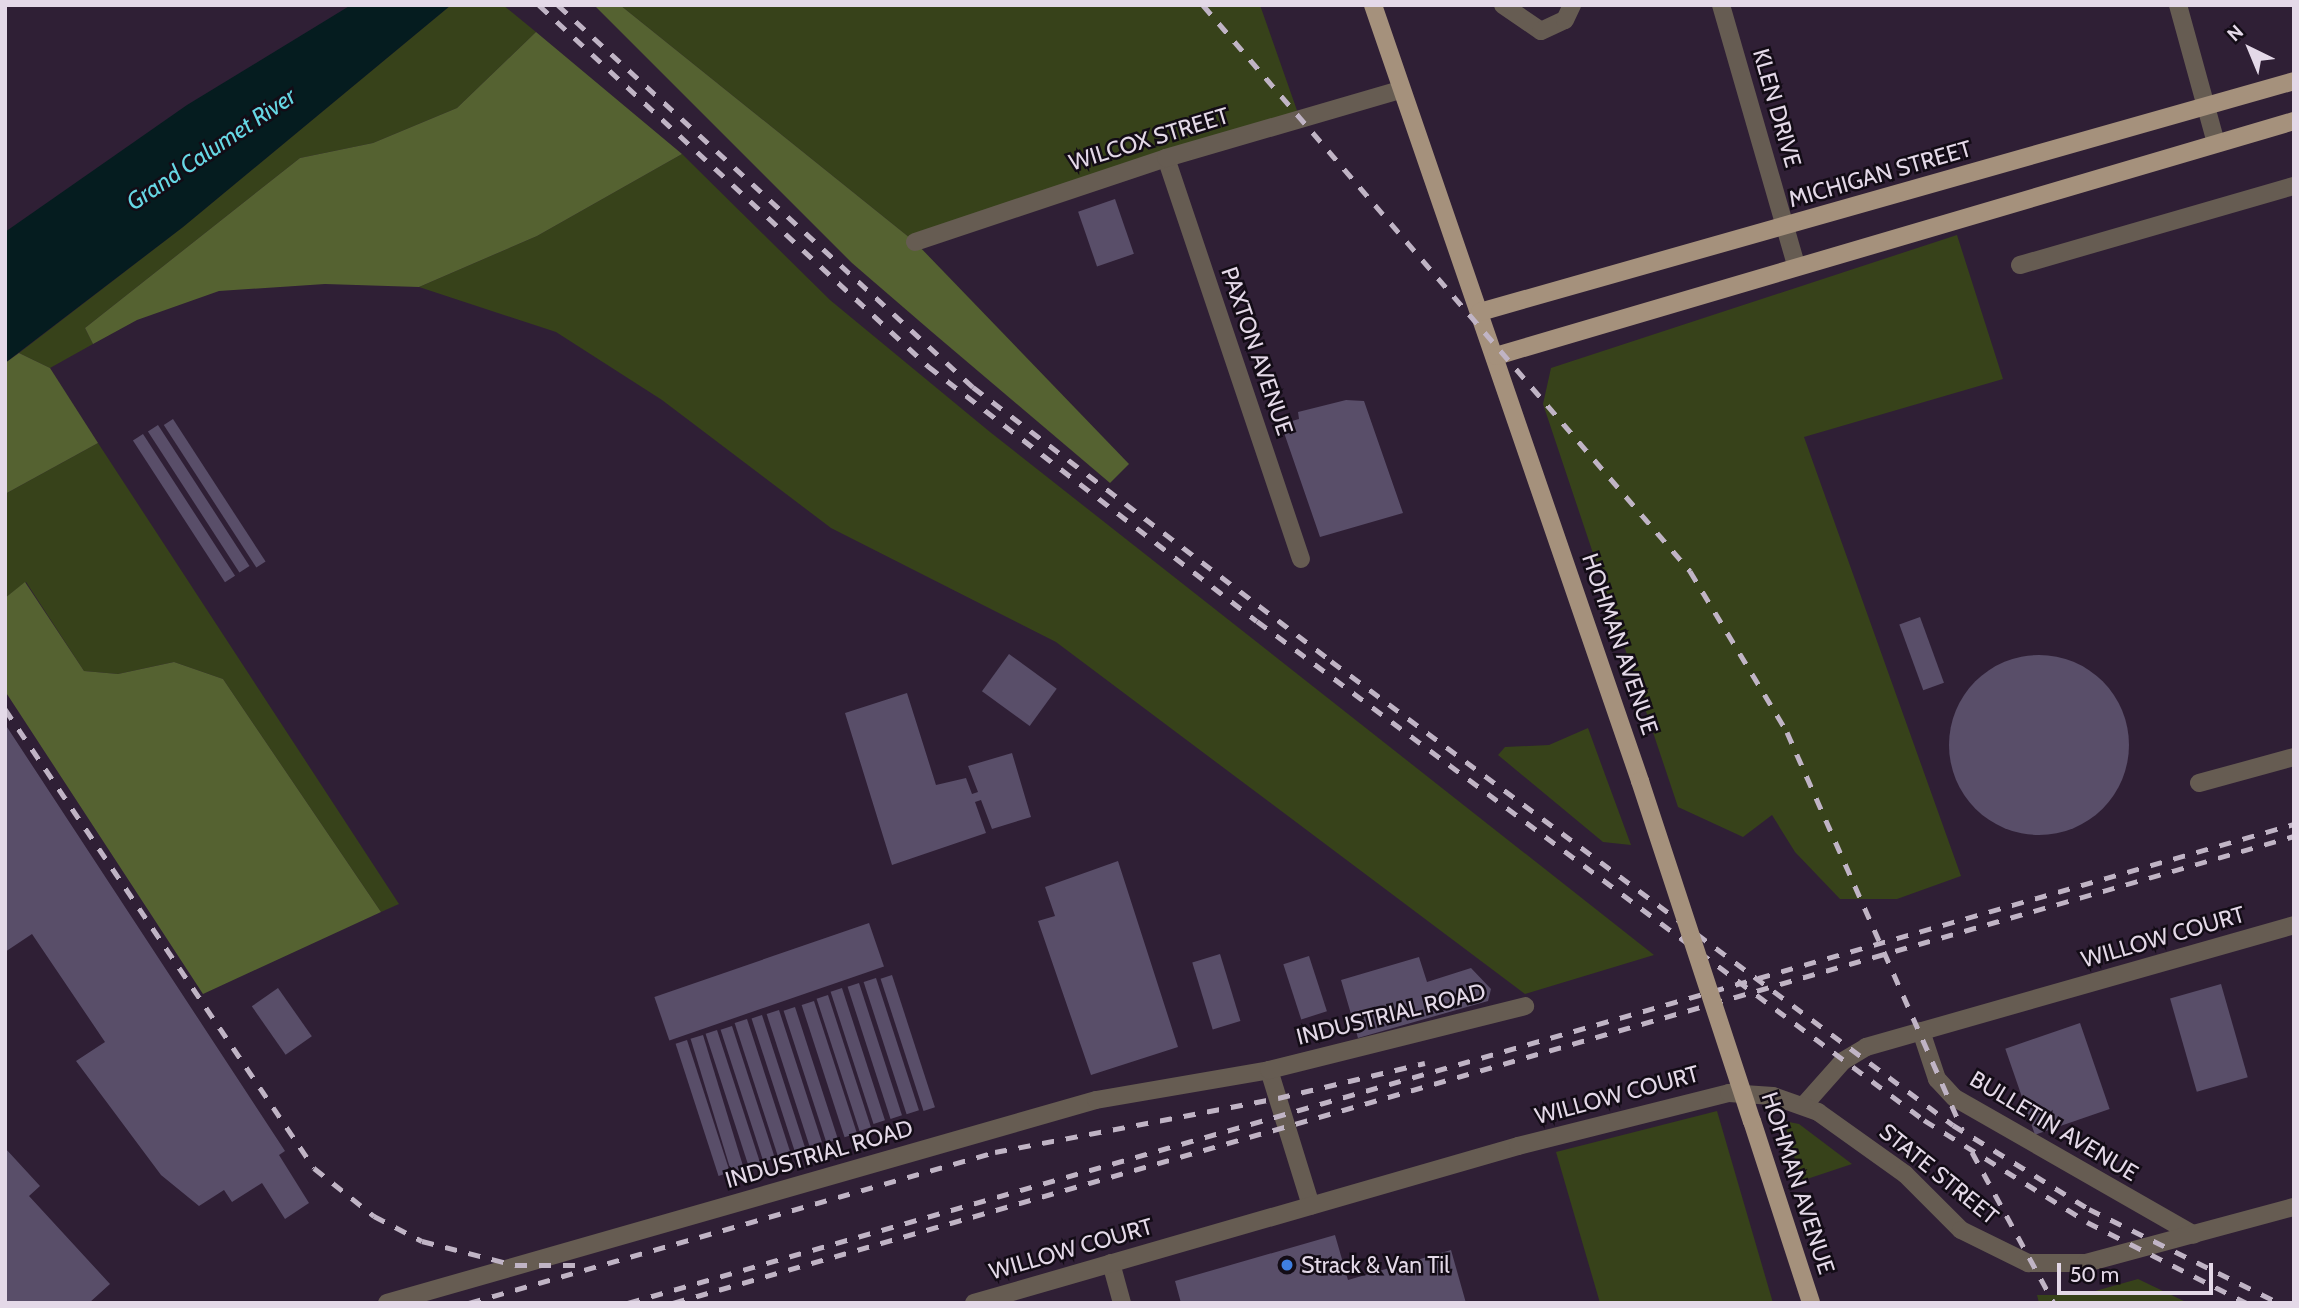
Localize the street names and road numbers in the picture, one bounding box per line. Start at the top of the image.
street label: KLEN DRIVE [1747,46,1807,170]
street label: WILCOX STREET [1066,102,1232,176]
street label: MICHIGAN STREET [1785,135,1975,213]
street label: PAXTON AVENUE [1215,263,1299,439]
street label: HOHMAN AVENUE [1576,550,1664,738]
street label: WILLOW COURT [2078,900,2248,974]
street label: INDUSTRIAL ROAD [1294,977,1488,1051]
street label: WILLOW COURT [1532,1060,1702,1130]
street label: BULLETIN AVENUE [1965,1065,2143,1187]
street label: HOHMAN AVENUE [1756,1089,1840,1277]
street label: INDUSTRIAL ROAD [722,1114,916,1194]
street label: STATE STREET [1874,1118,2004,1230]
street label: WILLOW COURT [986,1212,1156,1286]

